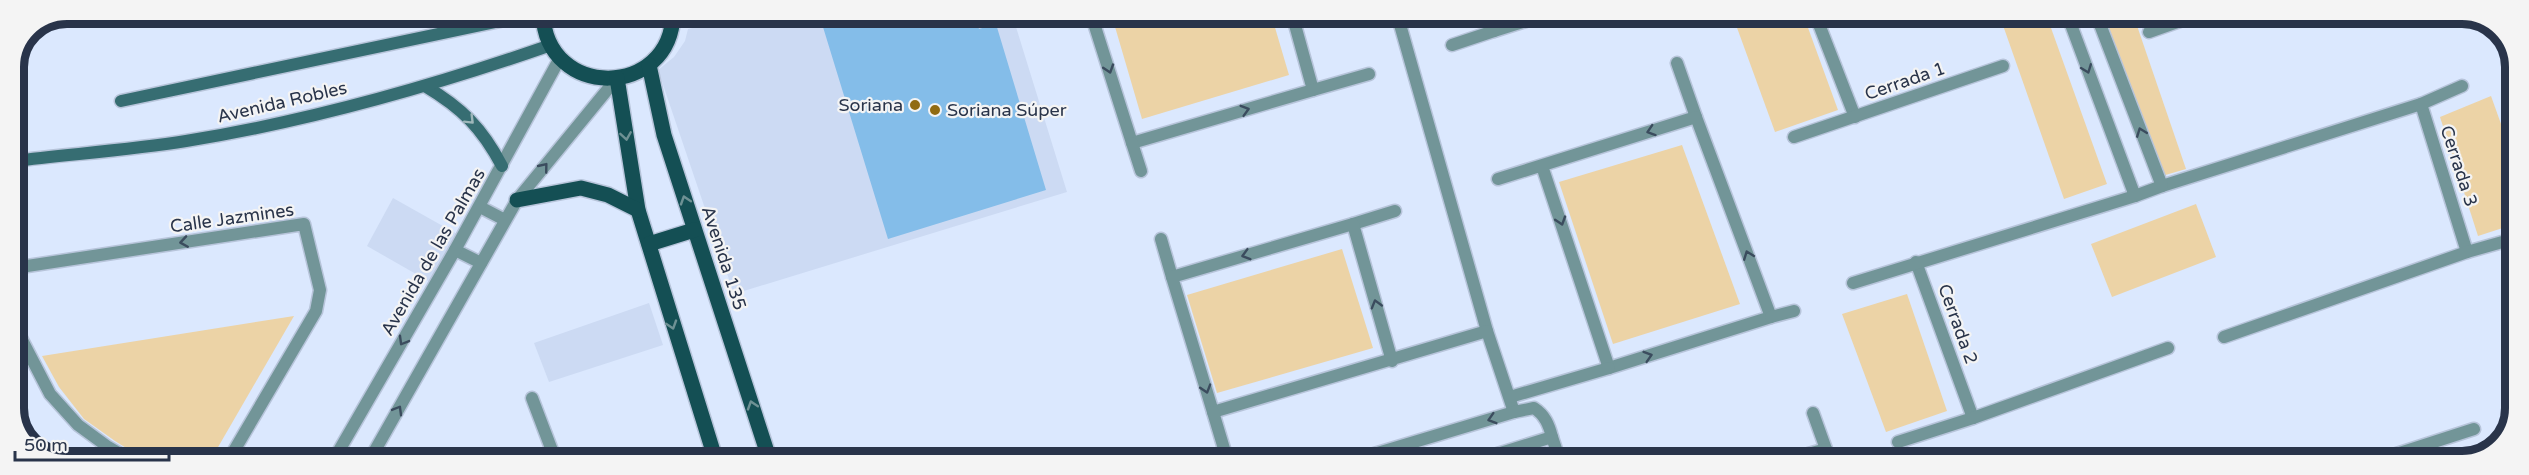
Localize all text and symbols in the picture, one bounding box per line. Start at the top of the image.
street label: Cerrada 1 [1862,57,1948,105]
one-way arrow [1102,63,1114,74]
one-way arrow [2080,63,2093,74]
street label: Avenida Robles [215,76,349,128]
place label: Soriana [838,94,903,116]
marker: Soriana [908,98,922,112]
place label: Soriana Súper [947,99,1067,121]
marker: Soriana Súper [928,103,942,117]
one-way arrow [1239,105,1250,117]
one-way arrow [463,113,474,123]
street label: Cerrada 3 [2436,123,2482,209]
one-way arrow [1646,124,1657,137]
one-way arrow [2136,127,2148,138]
one-way arrow [619,131,632,141]
one-way arrow [537,162,548,173]
street label: Avenida de las Palmas [376,164,490,340]
one-way arrow [680,195,692,206]
street label: Calle Jazmines [169,198,295,238]
street label: Avenida 135 [697,203,751,313]
one-way arrow [1553,215,1566,226]
one-way arrow [179,236,188,248]
one-way arrow [1241,248,1252,260]
one-way arrow [1742,250,1755,261]
street label: Cerrada 2 [1933,281,1983,367]
one-way arrow [1371,299,1383,310]
one-way arrow [665,319,677,330]
one-way arrow [398,335,410,345]
one-way arrow [1642,350,1653,363]
one-way arrow [1199,383,1211,394]
one-way arrow [747,400,759,411]
one-way arrow [391,406,402,416]
one-way arrow [1487,412,1498,424]
scale bar [15,424,170,462]
text: 50 m [24,434,68,456]

